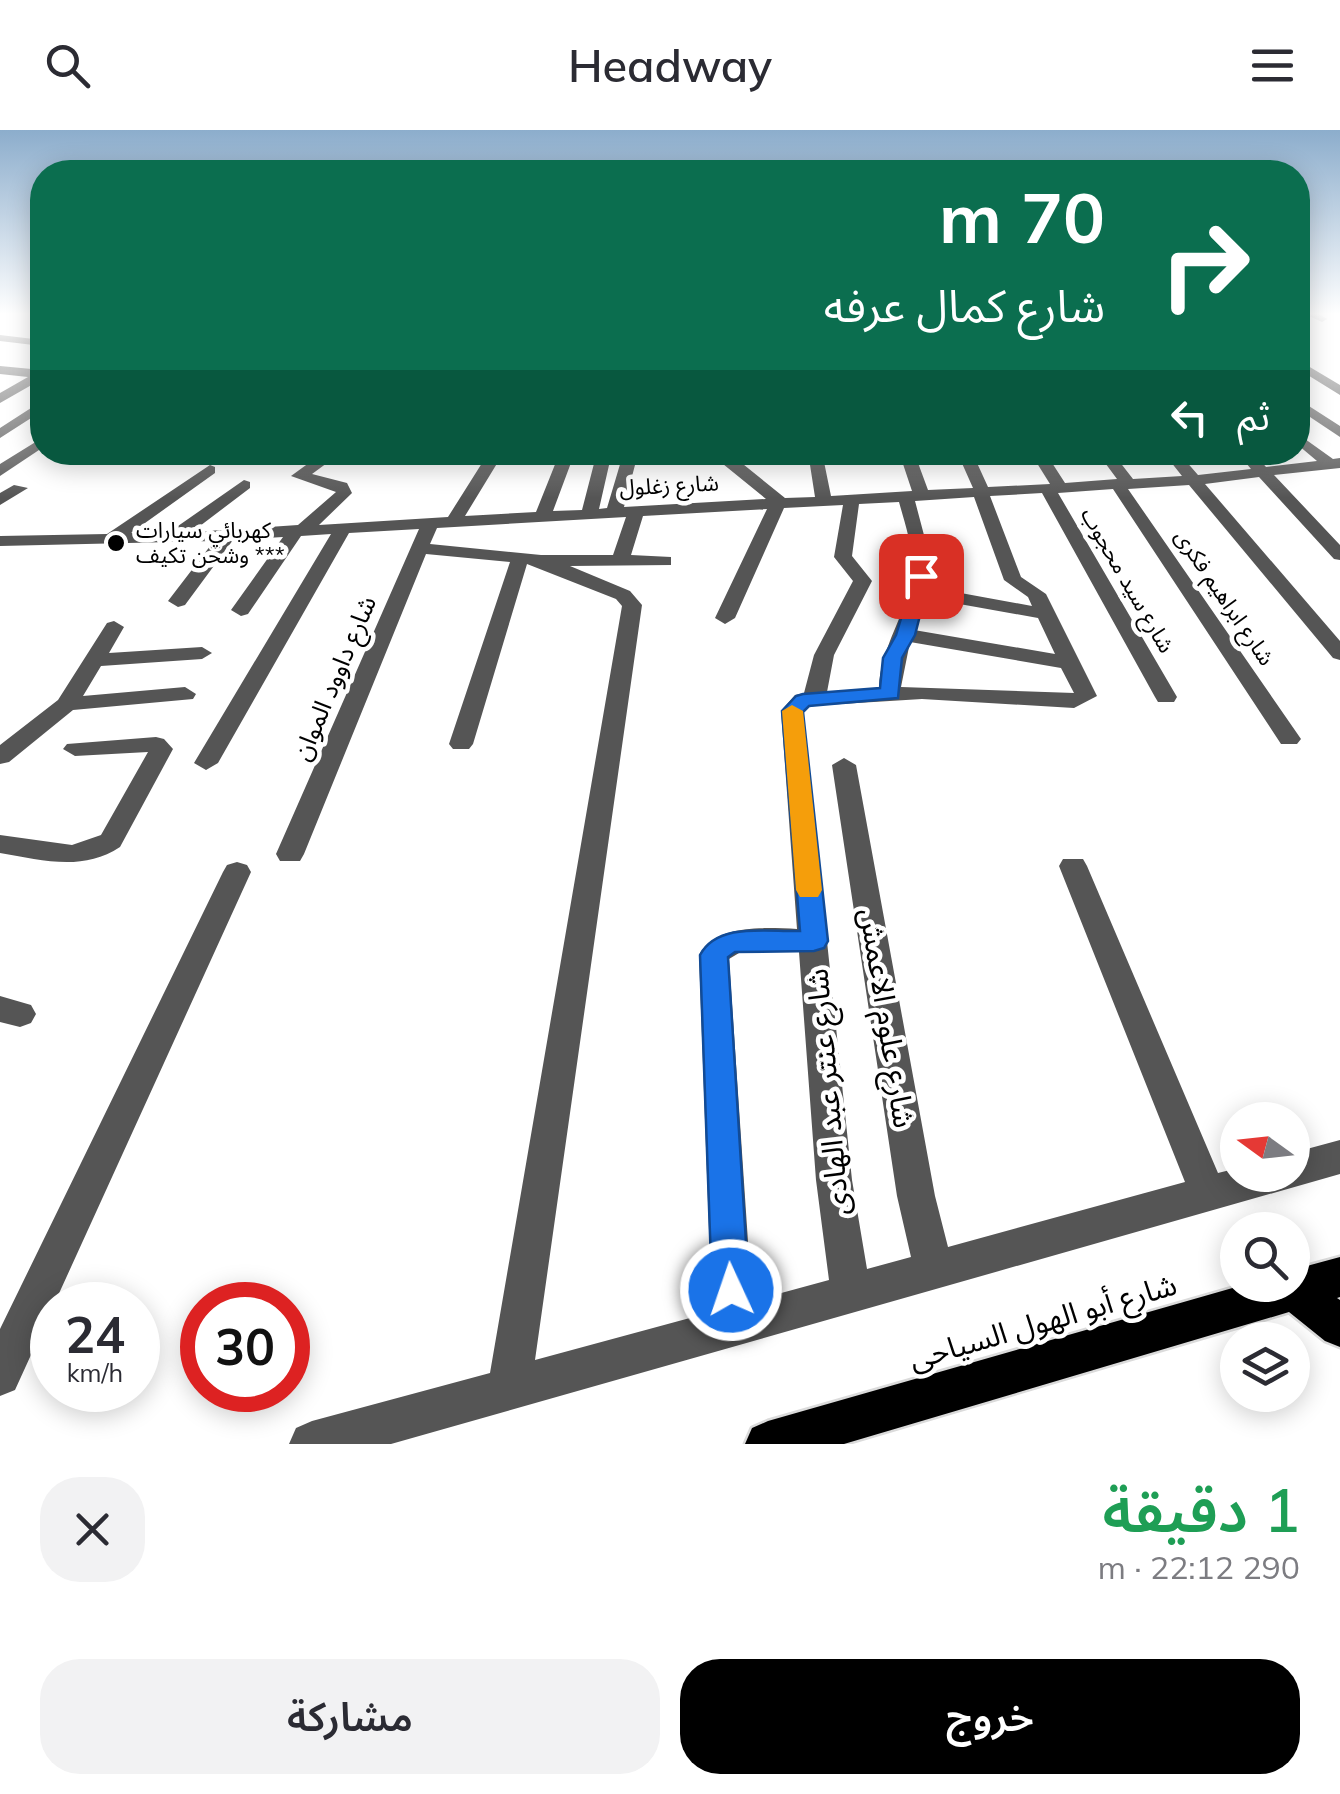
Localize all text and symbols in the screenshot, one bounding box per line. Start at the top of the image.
text: Headway [568,37,772,93]
icon: search [40,38,95,93]
icon: menu [1245,38,1300,93]
text: 70 m [939,173,1105,261]
icon: right [1140,200,1270,330]
text: شارع كمال عرفه [824,277,1105,333]
icon: left [1162,390,1217,445]
text: ثم [1237,392,1270,440]
street label: شارع زغلول [619,468,720,505]
street label: شارع سيد محجوب [1072,502,1181,659]
place label: كهربائي سيارات وشحن تكيف *** [136,516,285,569]
street label: شارع ابراهيم فكرى [1167,523,1281,672]
marker: كهربائي سيارات وشحن تكيف *** [105,532,127,554]
pin [879,534,964,619]
icon: arrive [894,549,949,604]
street label: شارع داوود الموان [285,591,386,766]
street label: شارع علوم الاعمش [848,905,924,1131]
street label: شارع عنتر عبد الهادى [797,967,861,1217]
north arrow [1220,1102,1310,1192]
map controls [1220,1102,1310,1412]
button: search [1220,1212,1310,1302]
position arrow [679,1238,783,1342]
street label: شارع أبو الهول السياحى [905,1265,1182,1381]
speed limit sign: 30 [180,1282,310,1412]
text: 24 [65,1303,125,1366]
button: layers [1220,1322,1310,1412]
text: km/h [67,1357,123,1388]
text: 1 دقيقة [1102,1472,1300,1547]
button: close [40,1477,145,1582]
text: 290 m · 22:12 [1098,1547,1300,1587]
button: مشاركة [40,1659,660,1774]
button: خروج [680,1659,1300,1774]

